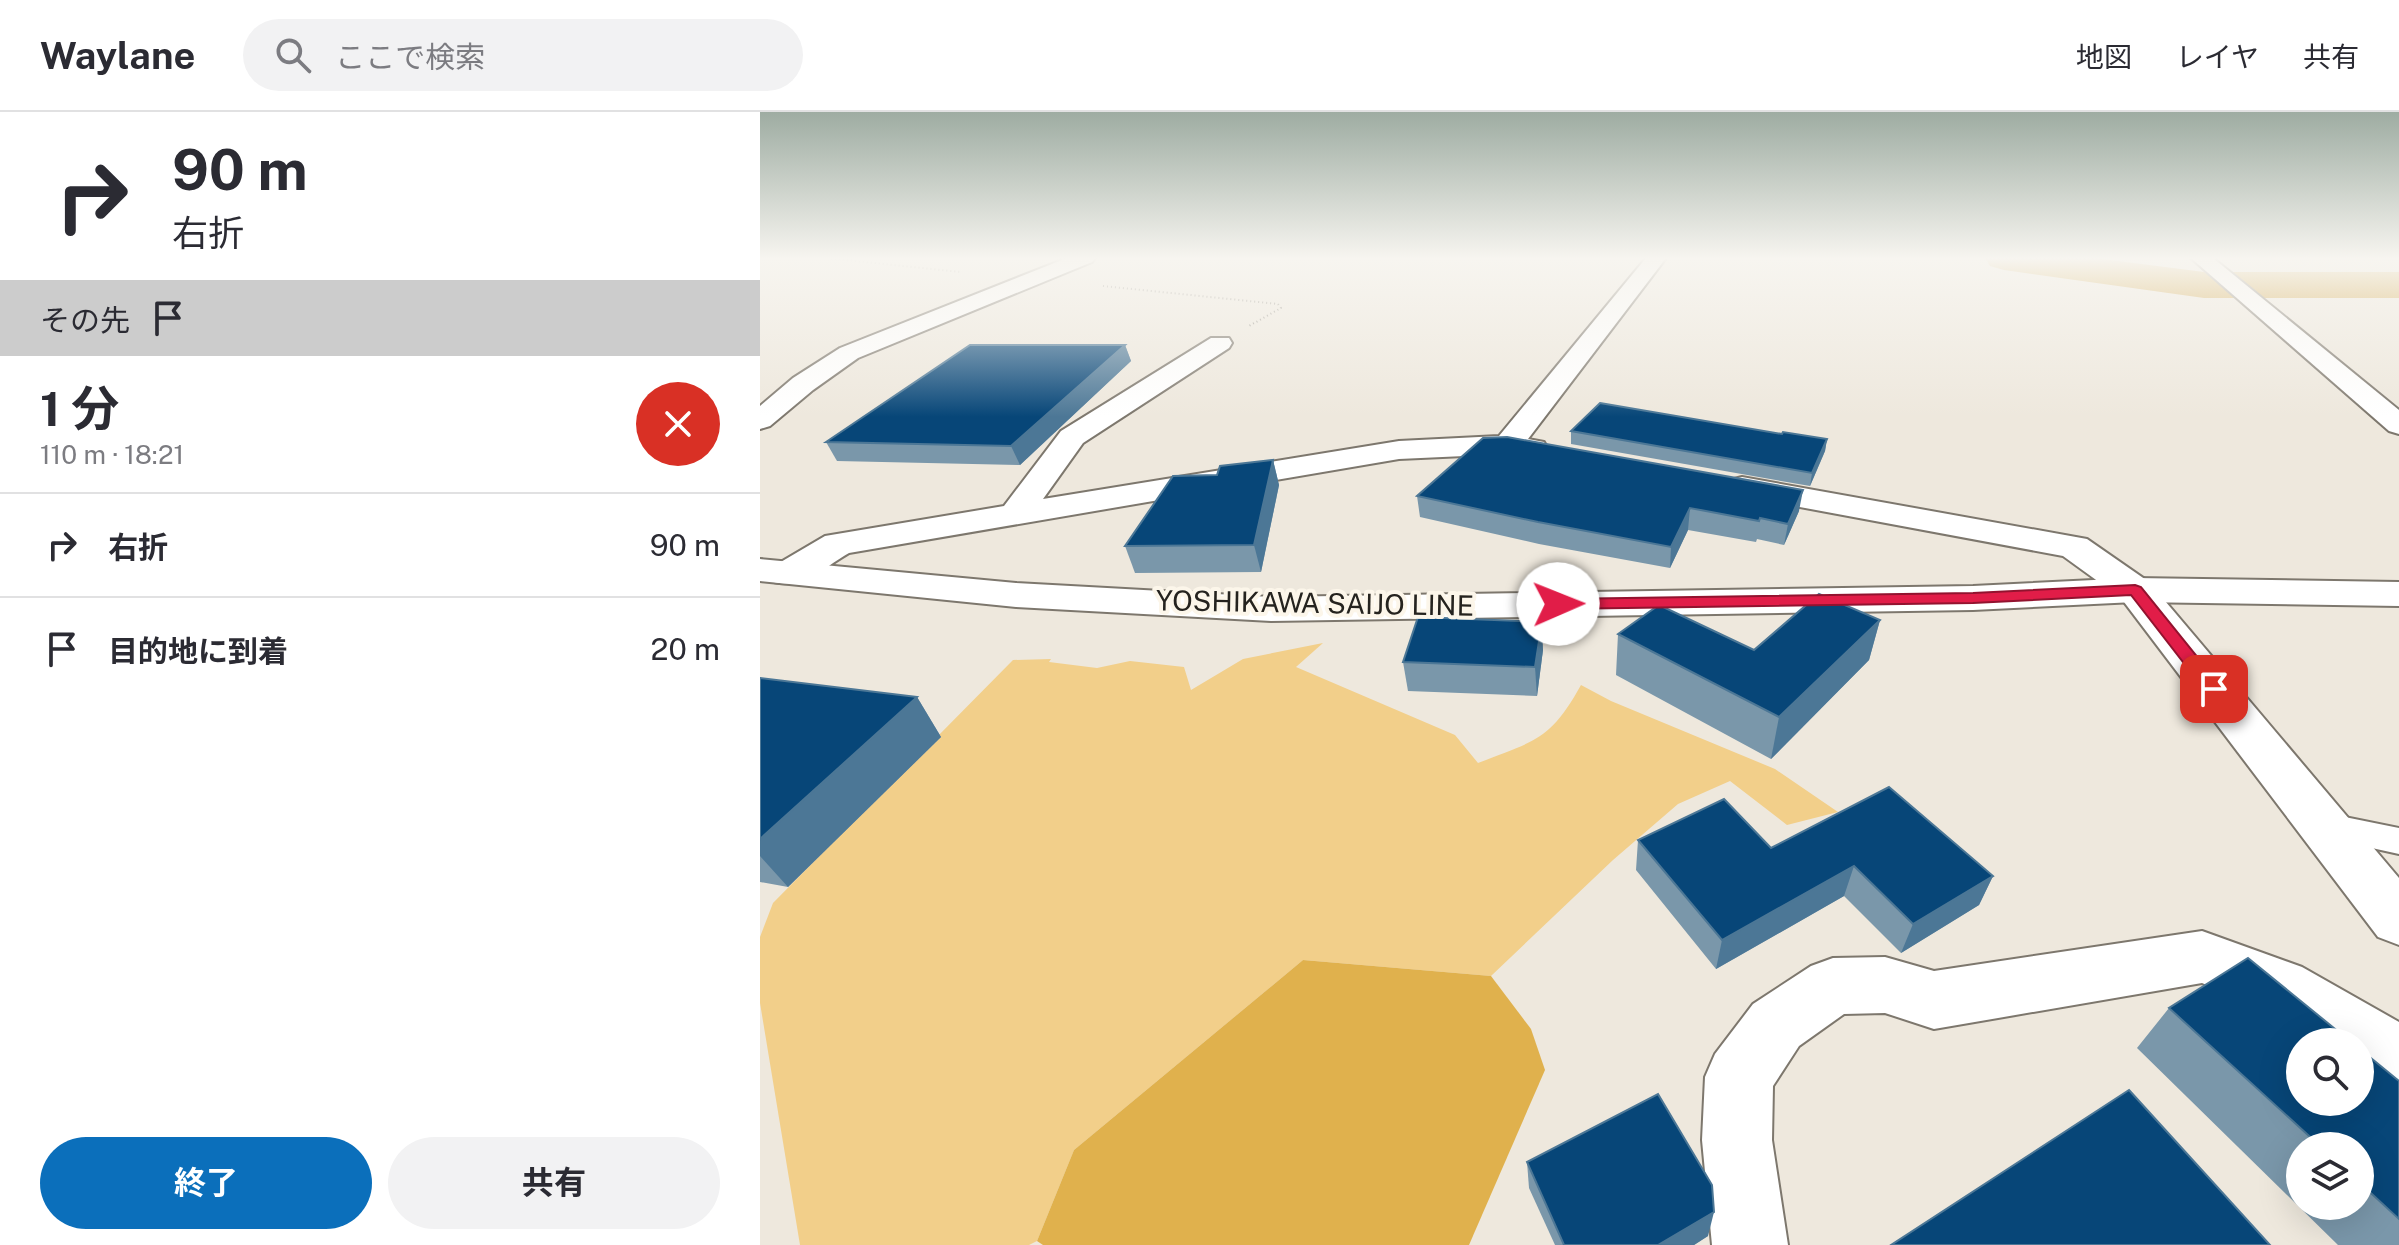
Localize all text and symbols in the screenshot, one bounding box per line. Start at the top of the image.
search box [243,19,803,91]
text: Waylane [40,33,195,78]
icon: search [271,33,315,77]
text: ここで検索 [335,39,485,75]
text: 地図 [2076,40,2132,73]
text: レイヤ [2176,40,2259,73]
text: 共有 [2303,40,2359,73]
text: 90 m [172,137,308,203]
icon: right [40,144,144,248]
text: 右折 [172,212,244,254]
icon: arrive [146,296,190,340]
text: その先 [40,302,130,338]
text: 1 分 [40,380,119,437]
button: close [636,382,720,466]
text: 110 m · 18:21 [40,439,184,470]
icon: right [40,523,84,567]
text: 90 m [650,527,720,563]
text: 右折 [108,529,168,565]
position arrow [1516,562,1600,646]
street label: YOSHIKAWA SAIJO LINE [1156,583,1474,622]
icon: arrive [40,627,84,671]
text: 20 m [651,631,720,667]
text: 目的地に到着 [108,633,288,669]
pin [2180,655,2248,723]
icon: arrive [2192,667,2236,711]
map controls [2286,1028,2374,1220]
button: search [2286,1028,2374,1116]
button: layers [2286,1132,2374,1220]
button: 終了 [40,1137,372,1229]
button: 共有 [388,1137,720,1229]

